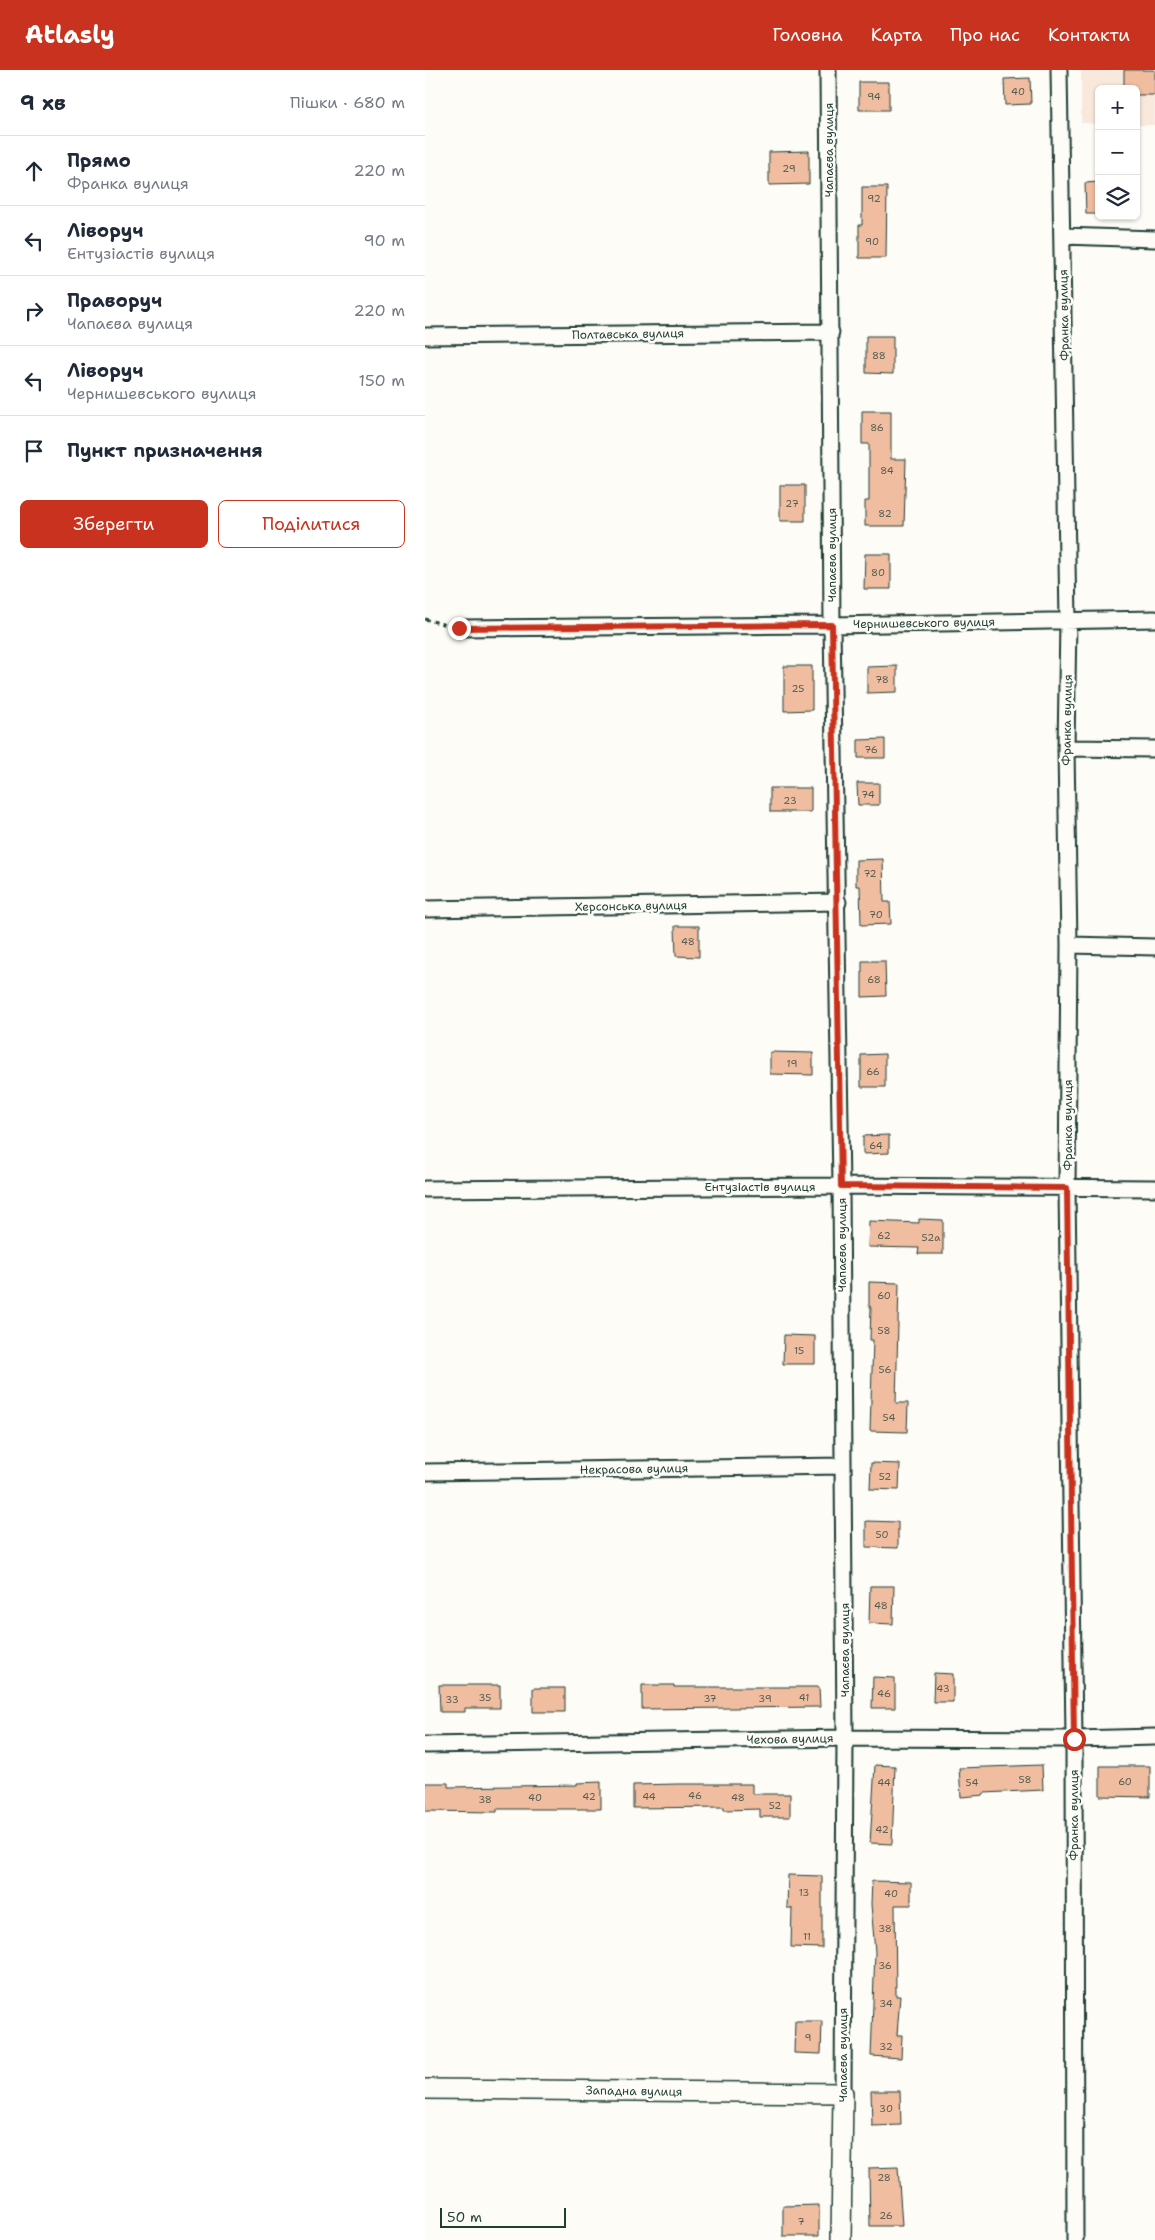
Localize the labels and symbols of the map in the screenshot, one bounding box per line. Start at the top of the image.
house number: 40 [1011,85,1025,98]
house number: 94 [867,90,881,103]
street label: Чапаєва вулиця [821,103,837,197]
house number: 29 [782,162,796,175]
house number: 92 [867,192,881,205]
house number: 90 [865,235,879,248]
street label: Франка вулиця [1055,269,1073,361]
street label: Полтавська вулиця [572,325,684,343]
house number: 88 [872,349,886,362]
house number: 86 [870,421,884,434]
house number: 84 [880,464,894,477]
house number: 27 [785,497,799,510]
house number: 82 [878,507,892,520]
street label: Чапаєва вулиця [824,508,840,602]
house number: 80 [871,566,885,579]
street label: Чернишевського вулиця [853,614,995,632]
route end [448,617,471,640]
house number: 78 [875,673,889,686]
street label: Франка вулиця [1058,674,1076,766]
house number: 25 [792,682,804,695]
house number: 76 [864,743,878,756]
house number: 74 [861,788,875,801]
house number: 23 [783,794,797,807]
house number: 72 [863,867,877,880]
street label: Херсонська вулиця [575,897,687,915]
house number: 70 [869,908,883,921]
house number: 48 [681,935,695,948]
house number: 68 [867,973,881,986]
house number: 19 [787,1057,797,1070]
house number: 66 [866,1065,880,1078]
street label: Франка вулиця [1060,1079,1076,1171]
house number: 64 [869,1139,883,1152]
street label: Ентузіастів вулиця [705,1179,815,1195]
street label: Чапаєва вулиця [834,1198,850,1292]
house number: 62 [877,1229,891,1242]
house number: 52а [922,1231,941,1244]
house number: 60 [877,1289,891,1302]
house number: 58 [878,1324,890,1337]
house number: 15 [794,1344,804,1357]
house number: 56 [879,1363,891,1376]
house number: 54 [883,1411,895,1424]
street label: Некрасова вулиця [580,1460,688,1478]
house number: 52 [879,1470,891,1483]
house number: 50 [875,1528,889,1541]
house number: 48 [874,1599,888,1612]
street label: Чапаєва вулиця [837,1603,853,1697]
house number: 43 [936,1682,950,1695]
house number: 46 [877,1687,891,1700]
house number: 35 [479,1691,491,1704]
house number: 41 [799,1691,809,1704]
house number: 37 [703,1692,717,1705]
house number: 39 [758,1692,772,1705]
house number: 33 [445,1693,459,1706]
route start [1063,1728,1086,1751]
street label: Чехова вулиця [746,1730,834,1748]
street label: Франка вулиця [1066,1769,1082,1861]
house number: 58 [1019,1773,1031,1786]
house number: 60 [1118,1775,1132,1788]
house number: 44 [877,1776,891,1789]
house number: 54 [966,1776,978,1789]
house number: 46 [688,1789,702,1802]
house number: 42 [582,1790,596,1803]
house number: 44 [642,1790,656,1803]
house number: 40 [528,1791,542,1804]
house number: 48 [731,1791,745,1804]
house number: 38 [478,1793,492,1806]
house number: 52 [769,1799,781,1812]
house number: 42 [875,1823,889,1836]
house number: 13 [799,1886,809,1899]
house number: 40 [884,1887,898,1900]
house number: 38 [878,1922,892,1935]
house number: 11 [803,1930,811,1943]
house number: 36 [878,1959,892,1972]
house number: 34 [879,1997,893,2010]
street label: Чапаєва вулиця [835,2008,851,2102]
house number: 9 [805,2031,812,2044]
house number: 32 [879,2040,893,2053]
street label: Западна вулиця [585,2082,683,2100]
house number: 30 [879,2102,893,2115]
house number: 28 [877,2171,891,2184]
scale bar [440,2205,566,2228]
house number: 26 [879,2209,893,2222]
house number: 7 [798,2215,805,2228]

